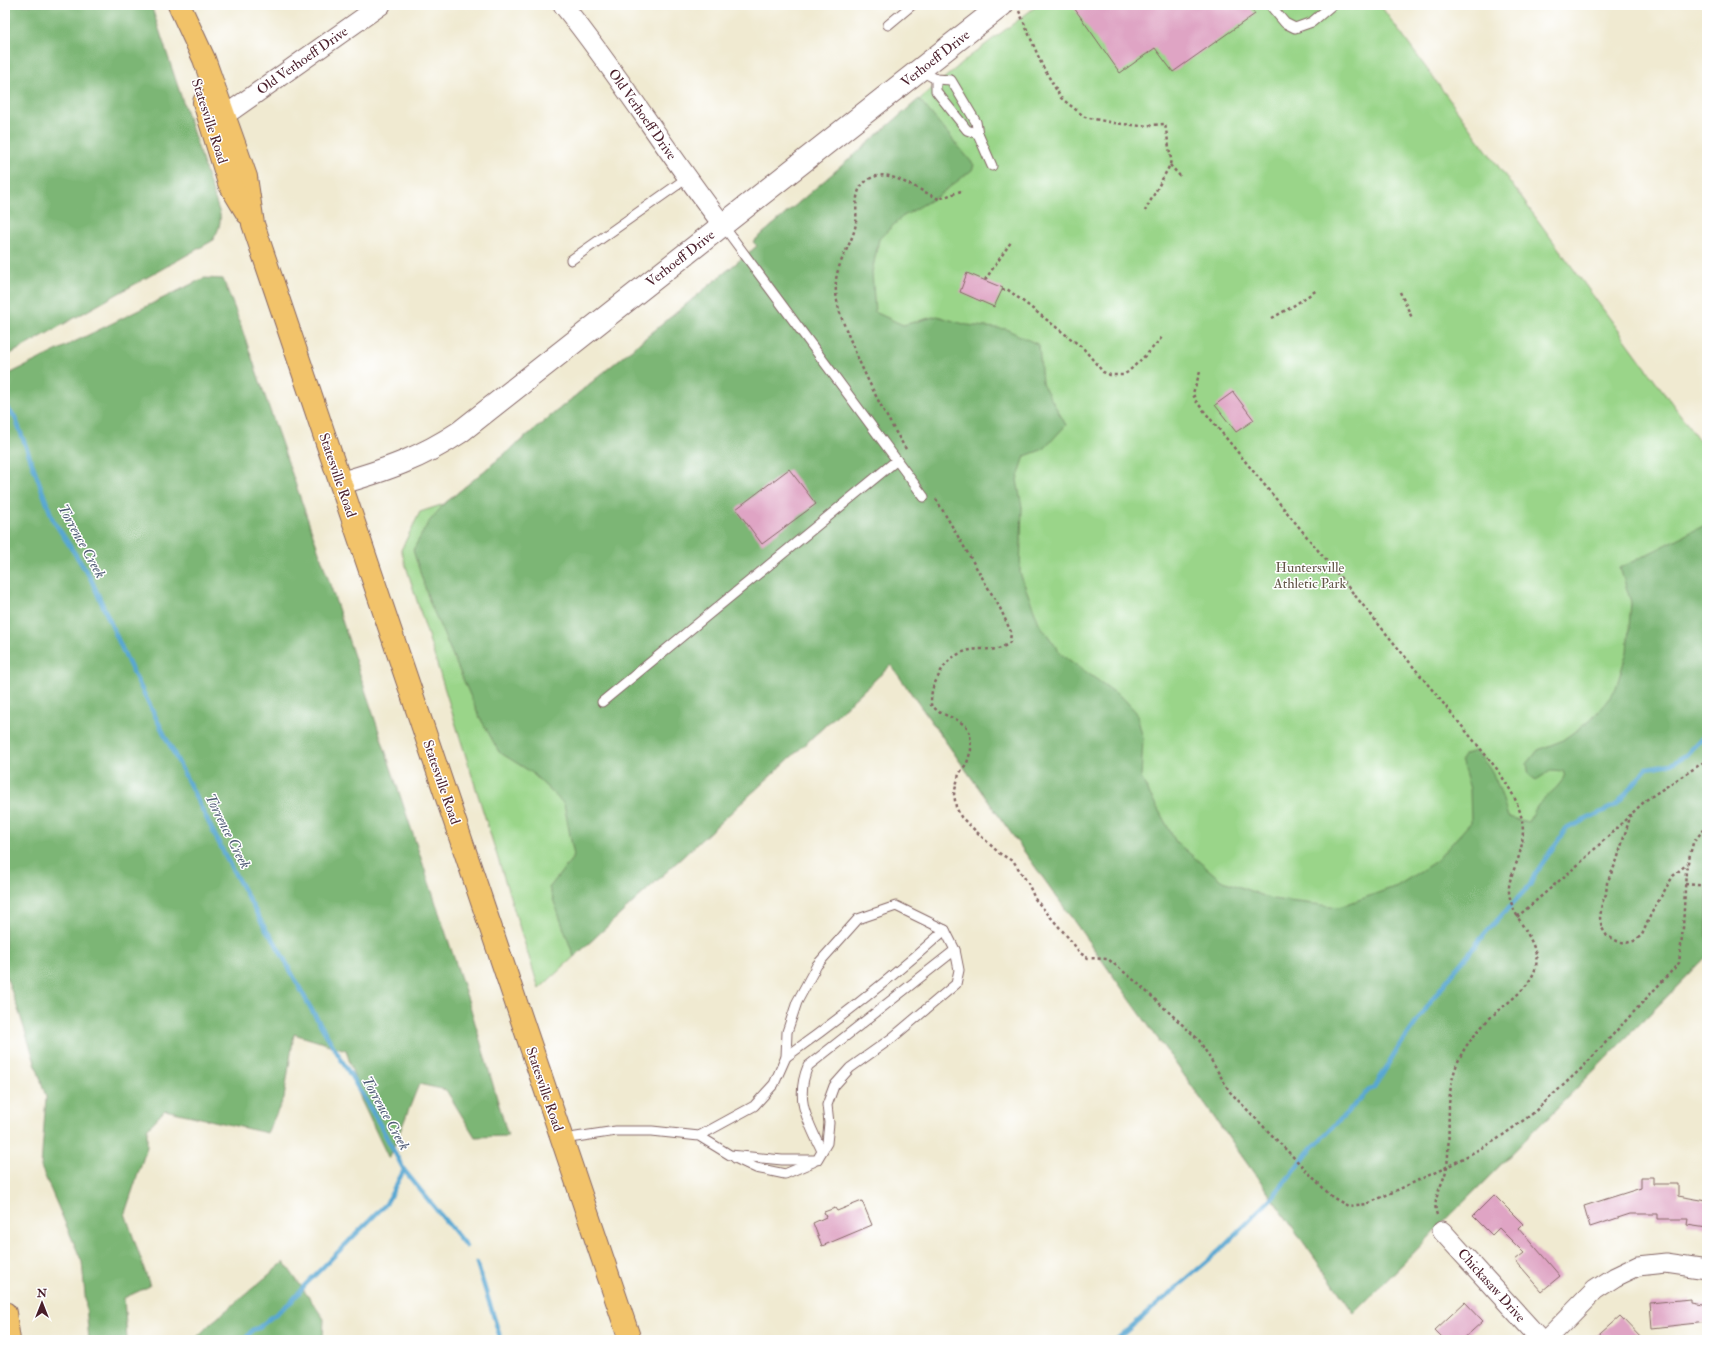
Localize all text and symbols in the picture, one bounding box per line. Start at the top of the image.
street label: Old Verhoeff Drive [253,23,351,98]
street label: Verhoeff Drive [897,26,973,91]
street label: Old Verhoeff Drive [605,65,680,163]
street label: Statesville Road [188,77,231,166]
street label: Verhoeff Drive [642,226,718,291]
street label: Statesville Road [315,431,360,520]
water label: Torrence Creek [53,501,110,582]
park label: Huntersville Athletic Park [1273,559,1347,592]
street label: Statesville Road [419,738,464,827]
water label: Torrence Creek [200,790,255,872]
street label: Statesville Road [522,1045,567,1134]
water label: Torrence Creek [357,1073,414,1154]
street label: Chickasaw Drive [1454,1245,1529,1326]
north arrow [22,1283,62,1323]
text: N [36,1287,48,1300]

